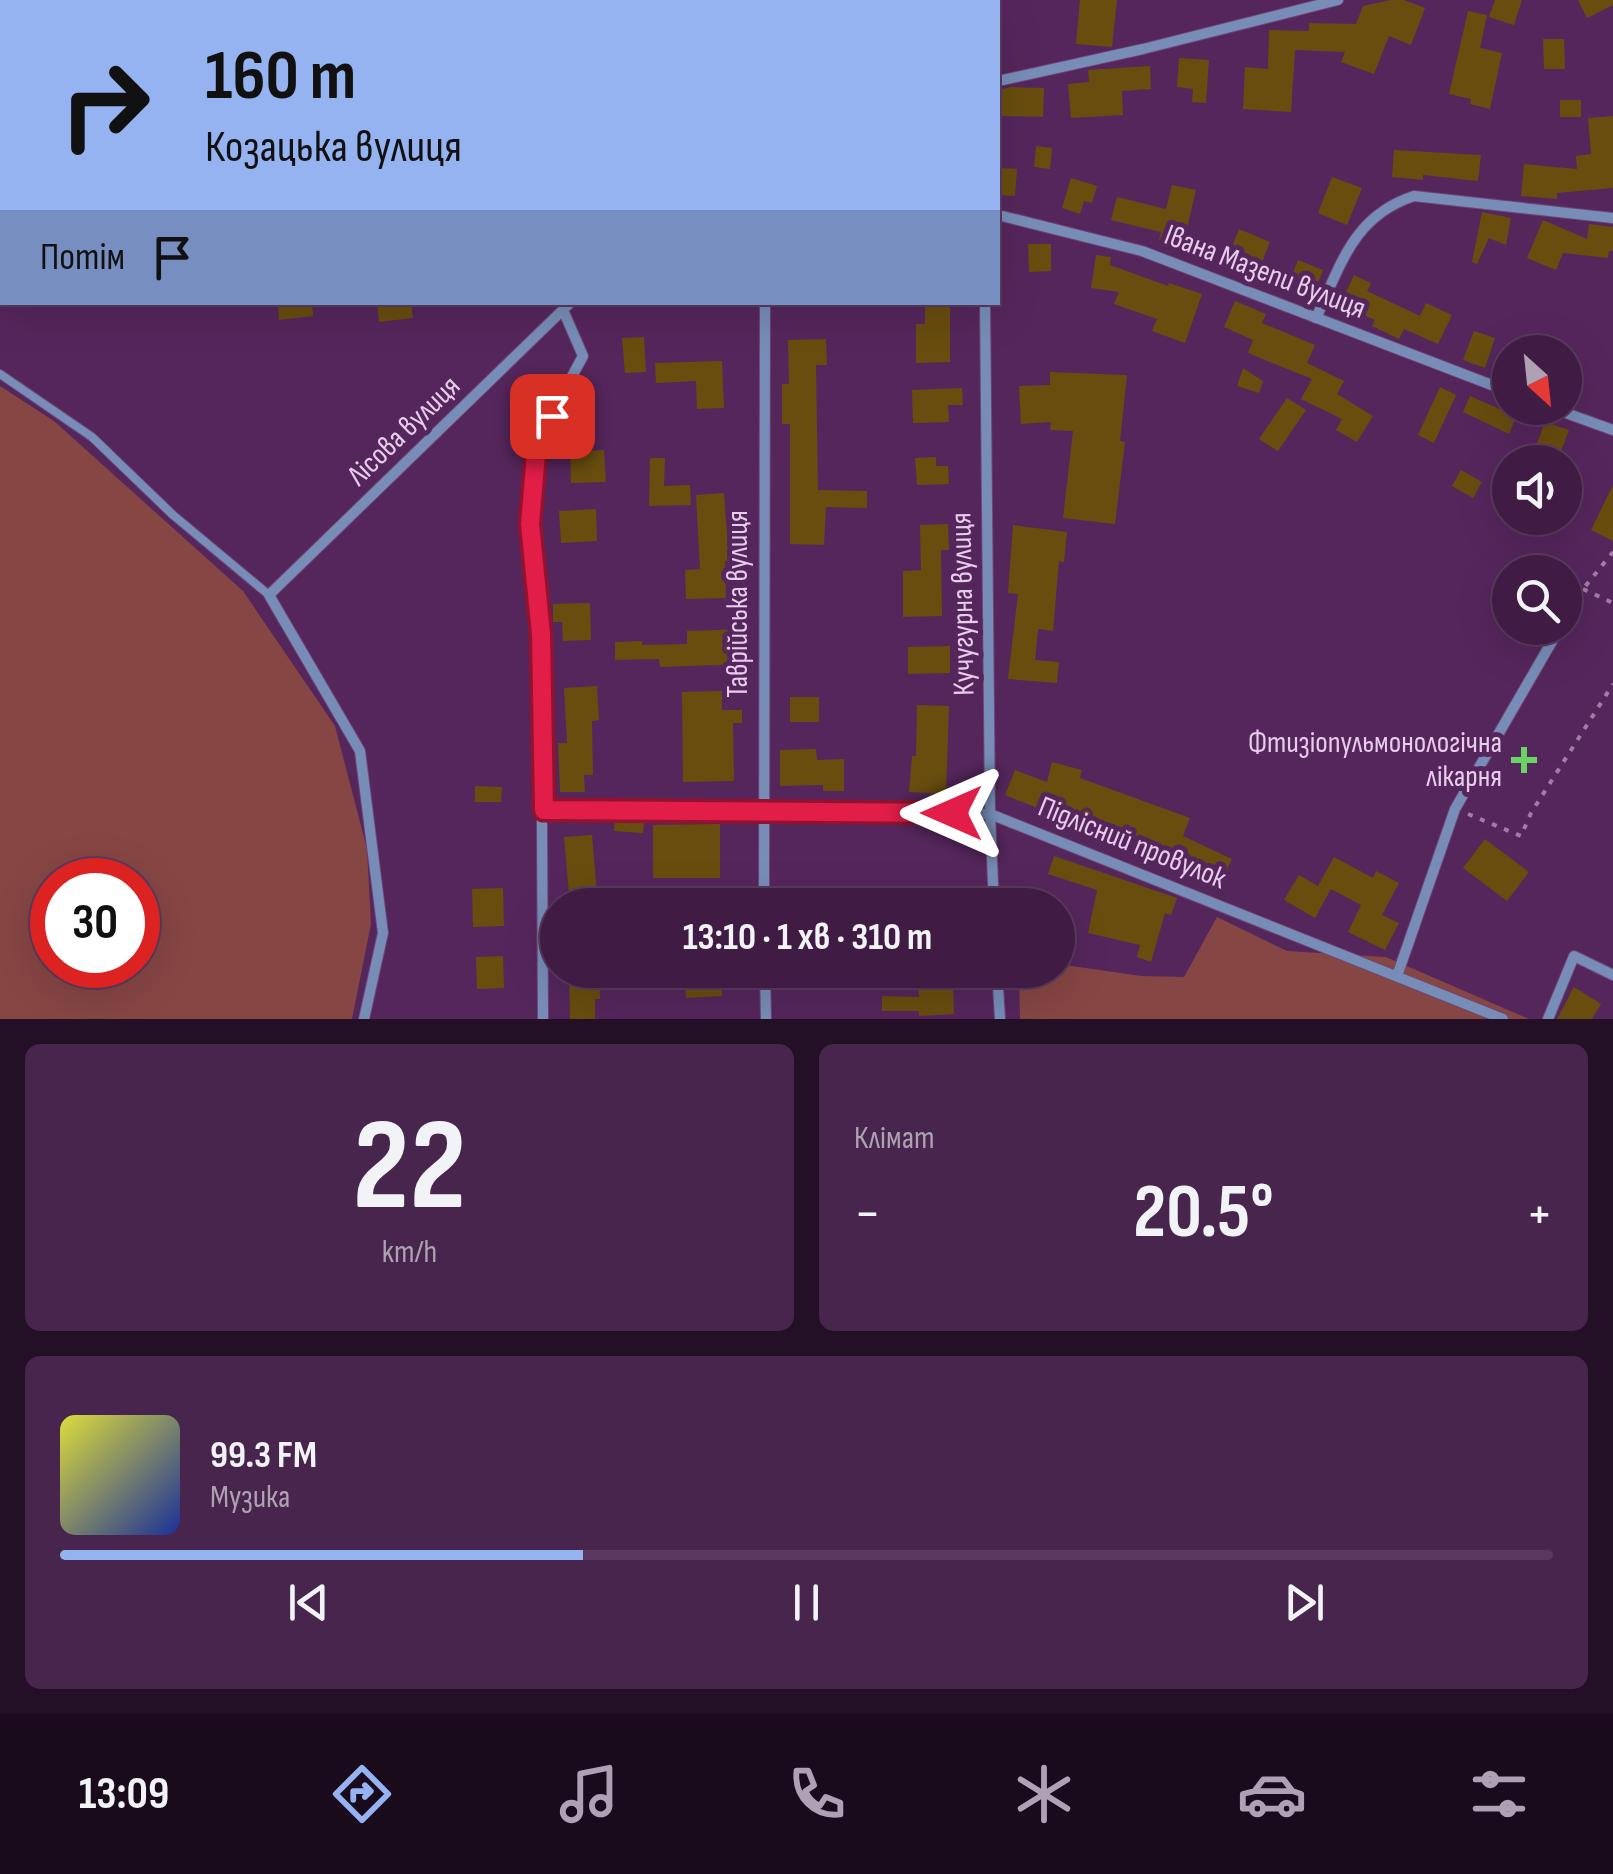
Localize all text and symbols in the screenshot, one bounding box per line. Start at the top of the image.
text: 160 m [205,35,356,119]
icon: right [40,40,170,170]
text: Козацька вулиця [205,120,462,175]
street label: Івана Мазепи вулиця [1159,217,1371,327]
icon: arrive [145,230,200,285]
text: Потім [40,235,125,280]
north arrow [1492,335,1582,425]
map controls [1492,335,1582,645]
street label: Лісова вулиця [339,369,468,494]
pin [510,374,595,459]
icon: arrive [525,389,580,444]
button: sound [1492,445,1582,535]
street label: Таврійська вулиця [720,510,756,698]
street label: Кучугурна вулиця [943,512,983,696]
button: search [1492,555,1582,645]
place label: Фтизіопульмонологічна лікарня [1248,725,1502,795]
marker: Фтизіопульмонологічна лікарня [1511,747,1537,773]
position arrow [900,761,1004,865]
street label: Підлісний провулок [1033,789,1232,897]
speed limit sign: 30 [30,858,160,988]
text: 13:10 · 1 хв · 310 m [683,915,932,960]
text: 22 [353,1090,466,1246]
text: Клімат [854,1119,935,1158]
text: 20.5° [1133,1168,1274,1259]
text: − [854,1181,881,1248]
text: + [1526,1181,1553,1248]
text: km/h [382,1233,437,1272]
text: 99.3 FM [210,1433,317,1478]
text: Музика [210,1478,290,1517]
icon: previous [281,1575,336,1630]
icon: pause [779,1575,834,1630]
icon: next [1277,1575,1332,1630]
icon: directions [327,1759,397,1829]
icon: music [554,1759,624,1829]
icon: phone [782,1759,852,1829]
icon: climate [1009,1759,1079,1829]
icon: car [1237,1759,1307,1829]
icon: filters [1464,1759,1534,1829]
text: 13:09 [79,1767,169,1822]

